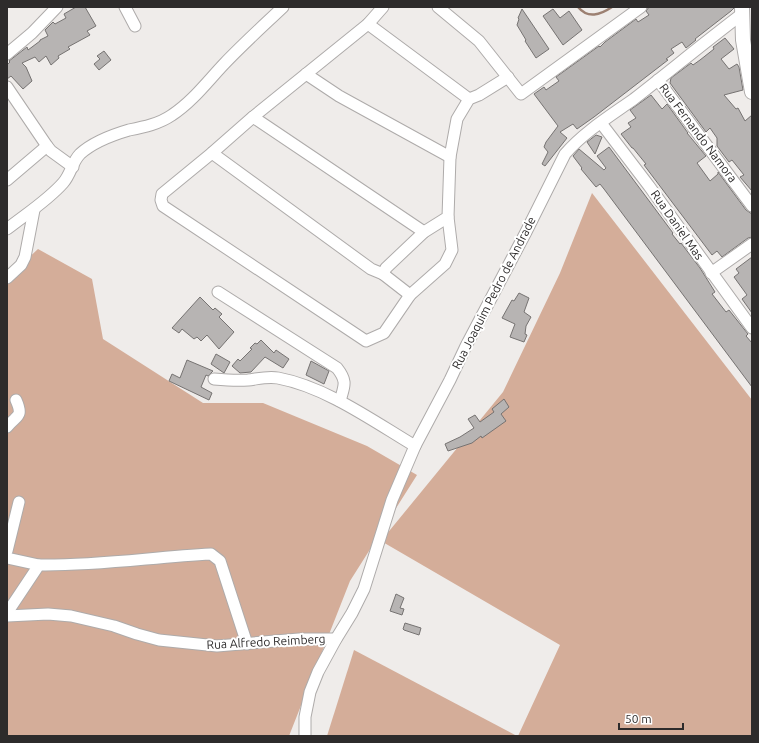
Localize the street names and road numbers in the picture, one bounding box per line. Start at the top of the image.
street label: Rua Fernando Namora [657,81,740,185]
street label: Rua Daniel Mas [649,187,706,262]
street label: Rua Joaquim Pedro de Andrade [449,214,538,371]
street label: Rua Alfredo Reimberg [206,632,326,651]

